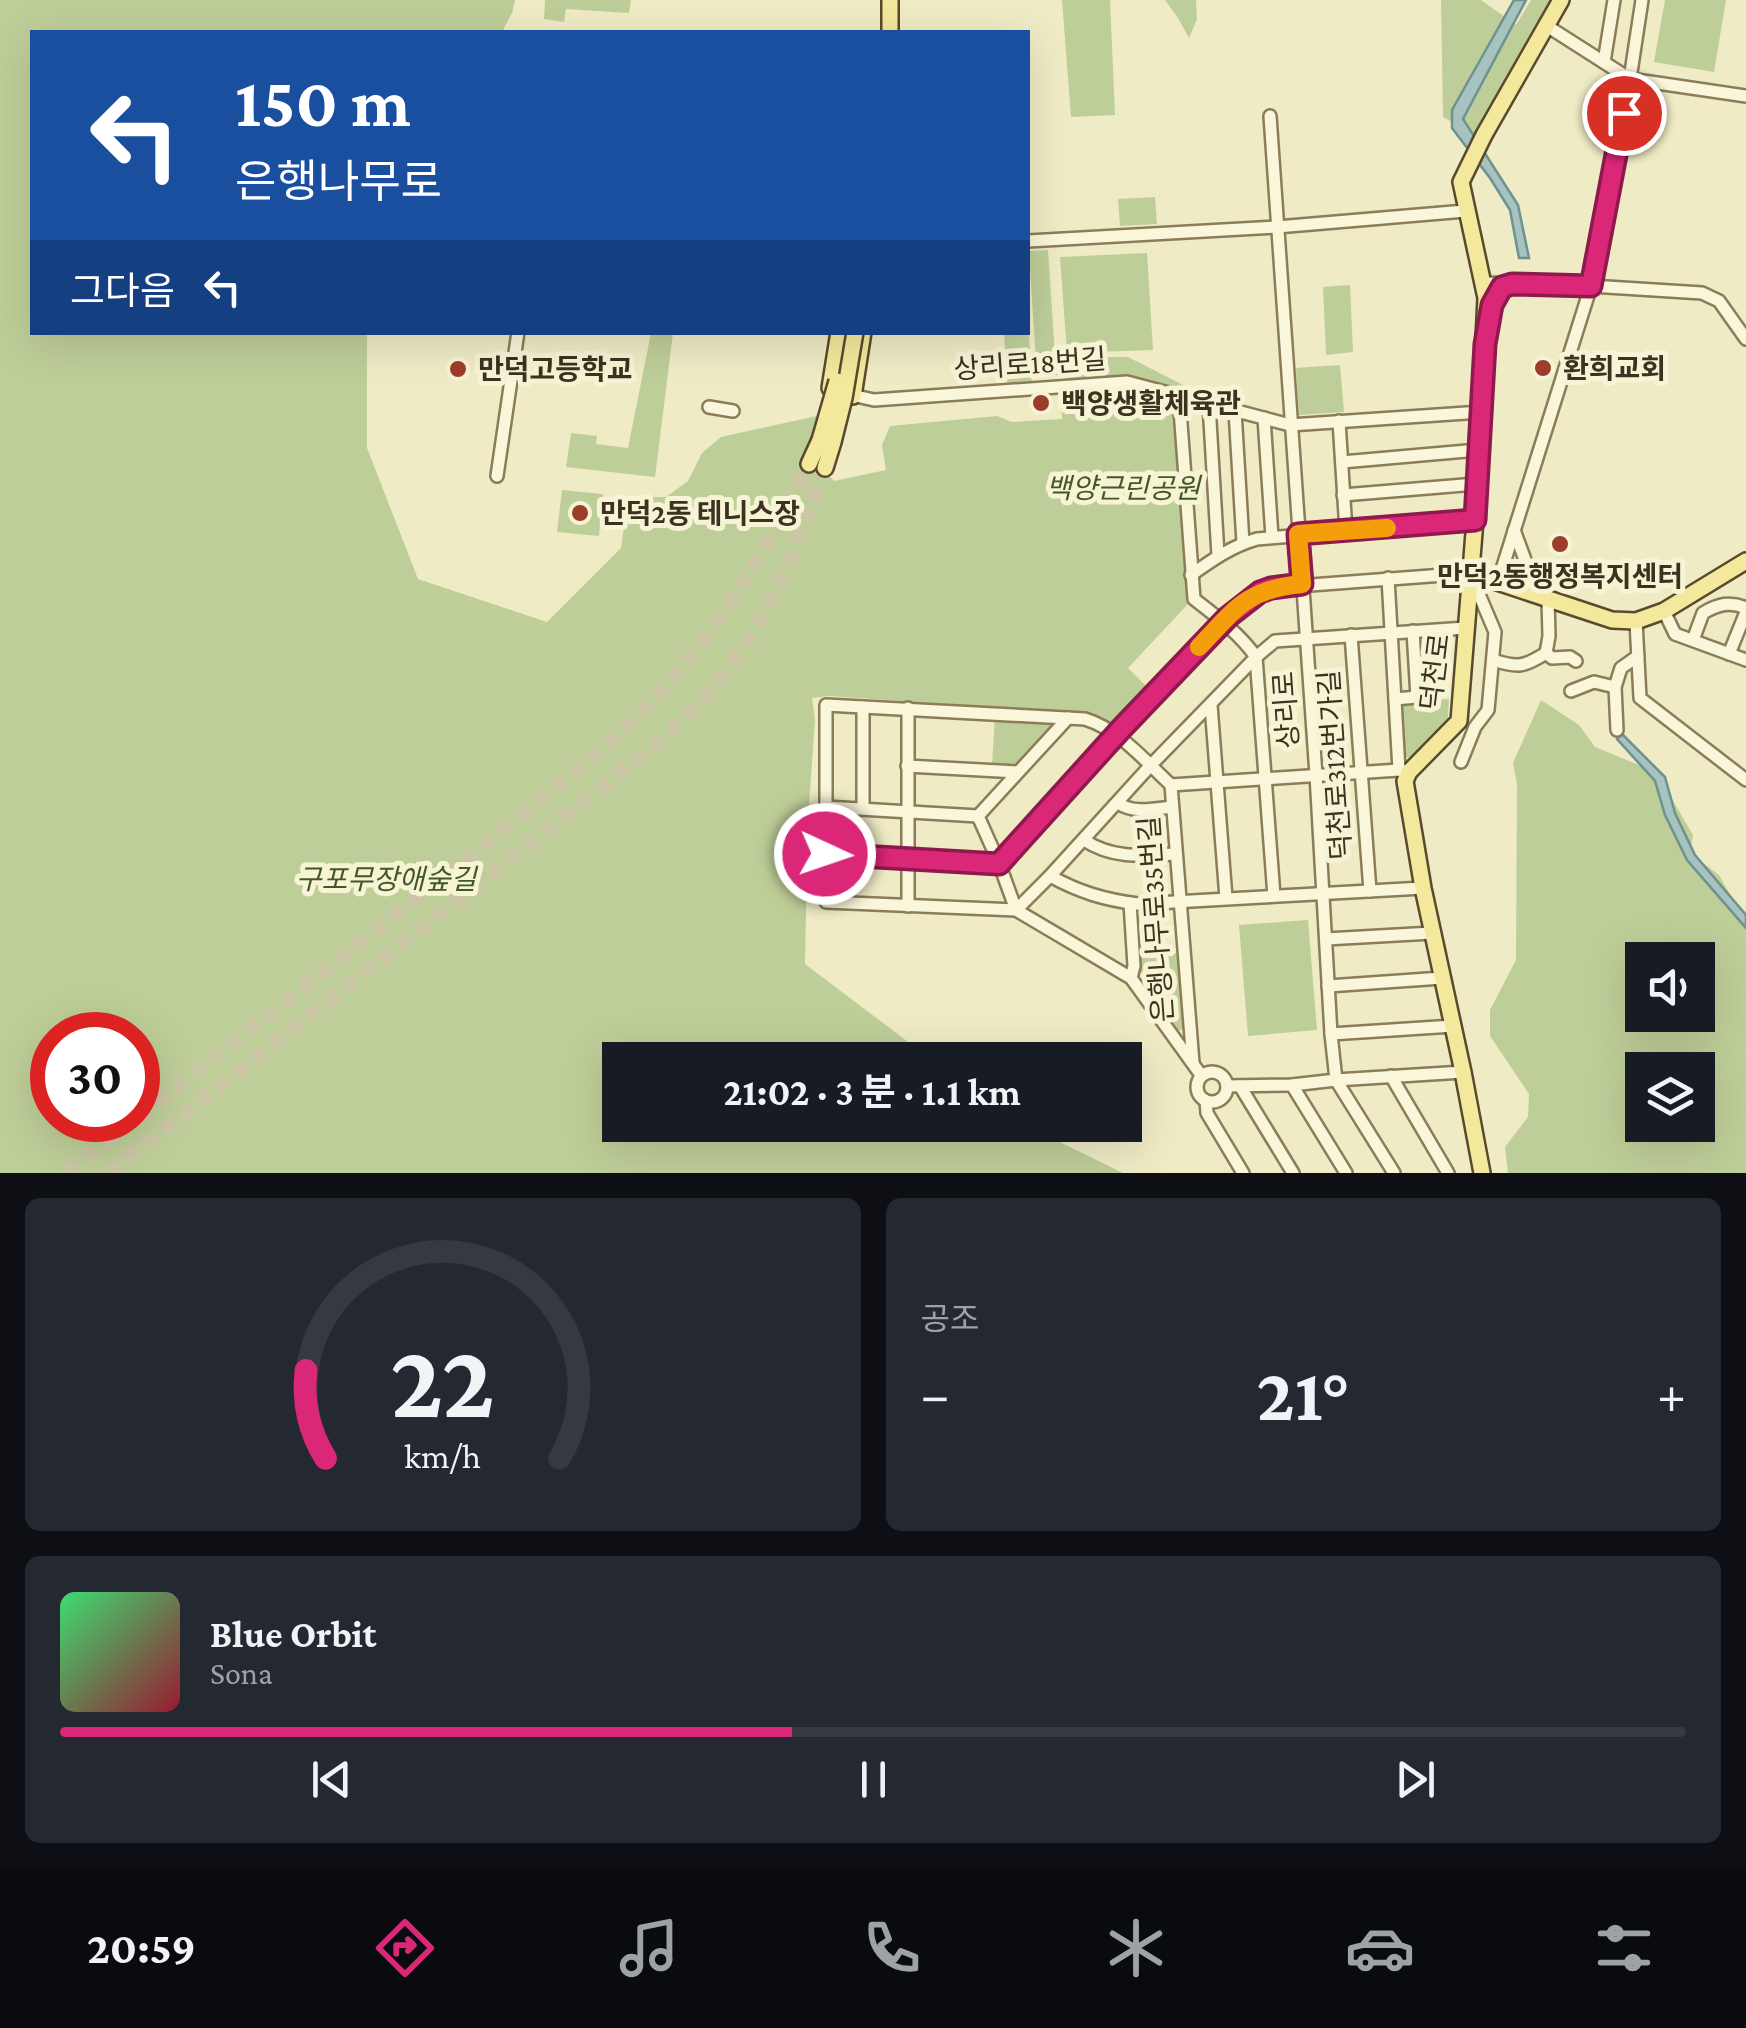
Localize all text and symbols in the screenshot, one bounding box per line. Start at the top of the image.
text: 150 m [235,63,411,141]
icon: left [70,70,200,200]
pin [1582,71,1667,156]
icon: arrive [1597,86,1652,141]
text: 은행나무로 [235,157,442,207]
icon: left [195,260,250,315]
text: 그다음 [70,270,175,312]
street label: 상리로18번길 [953,343,1107,385]
place label: 환희교회 [1563,353,1666,384]
place label: 만덕고등학교 [478,354,633,385]
marker: 환희교회 [1532,357,1554,379]
marker: 만덕고등학교 [447,358,469,380]
place label: 백양생활체육관 [1061,388,1241,419]
marker: 백양생활체육관 [1030,392,1052,414]
park label: 백양근린공원 [1046,473,1203,504]
place label: 만덕2동 테니스장 [600,498,800,529]
marker: 만덕2동 테니스장 [569,502,591,524]
marker: 만덕2동행정복지센터 [1549,533,1571,555]
place label: 만덕2동행정복지센터 [1437,561,1683,592]
street label: 덕천로 [1415,632,1455,712]
street label: 덕천로312번가길 [1313,669,1357,861]
street label: 상리로 [1268,670,1304,750]
position arrow [773,802,877,906]
street label: 은행나무로35번길 [1133,815,1179,1023]
park label: 구포무장애숲길 [296,864,478,895]
map controls [1625,942,1715,1142]
button: sound [1625,942,1715,1032]
speed limit sign: 30 [30,1012,160,1142]
button: layers [1625,1052,1715,1142]
text: 21:02 · 3 분 · 1.1 km [723,1071,1021,1113]
text: 공조 [921,1301,979,1337]
text: 22 [390,1323,495,1438]
text: 21° [1257,1353,1350,1436]
text: − [921,1364,950,1425]
text: + [1657,1364,1686,1425]
text: km/h [404,1436,481,1476]
text: Blue Orbit [210,1613,377,1655]
text: Sona [210,1655,273,1691]
icon: previous [304,1752,359,1807]
icon: pause [846,1752,901,1807]
icon: next [1388,1752,1443,1807]
icon: directions [370,1913,440,1983]
icon: music [614,1913,684,1983]
icon: phone [857,1913,927,1983]
icon: climate [1101,1913,1171,1983]
icon: car [1345,1913,1415,1983]
icon: filters [1589,1913,1659,1983]
text: 20:59 [87,1923,196,1973]

